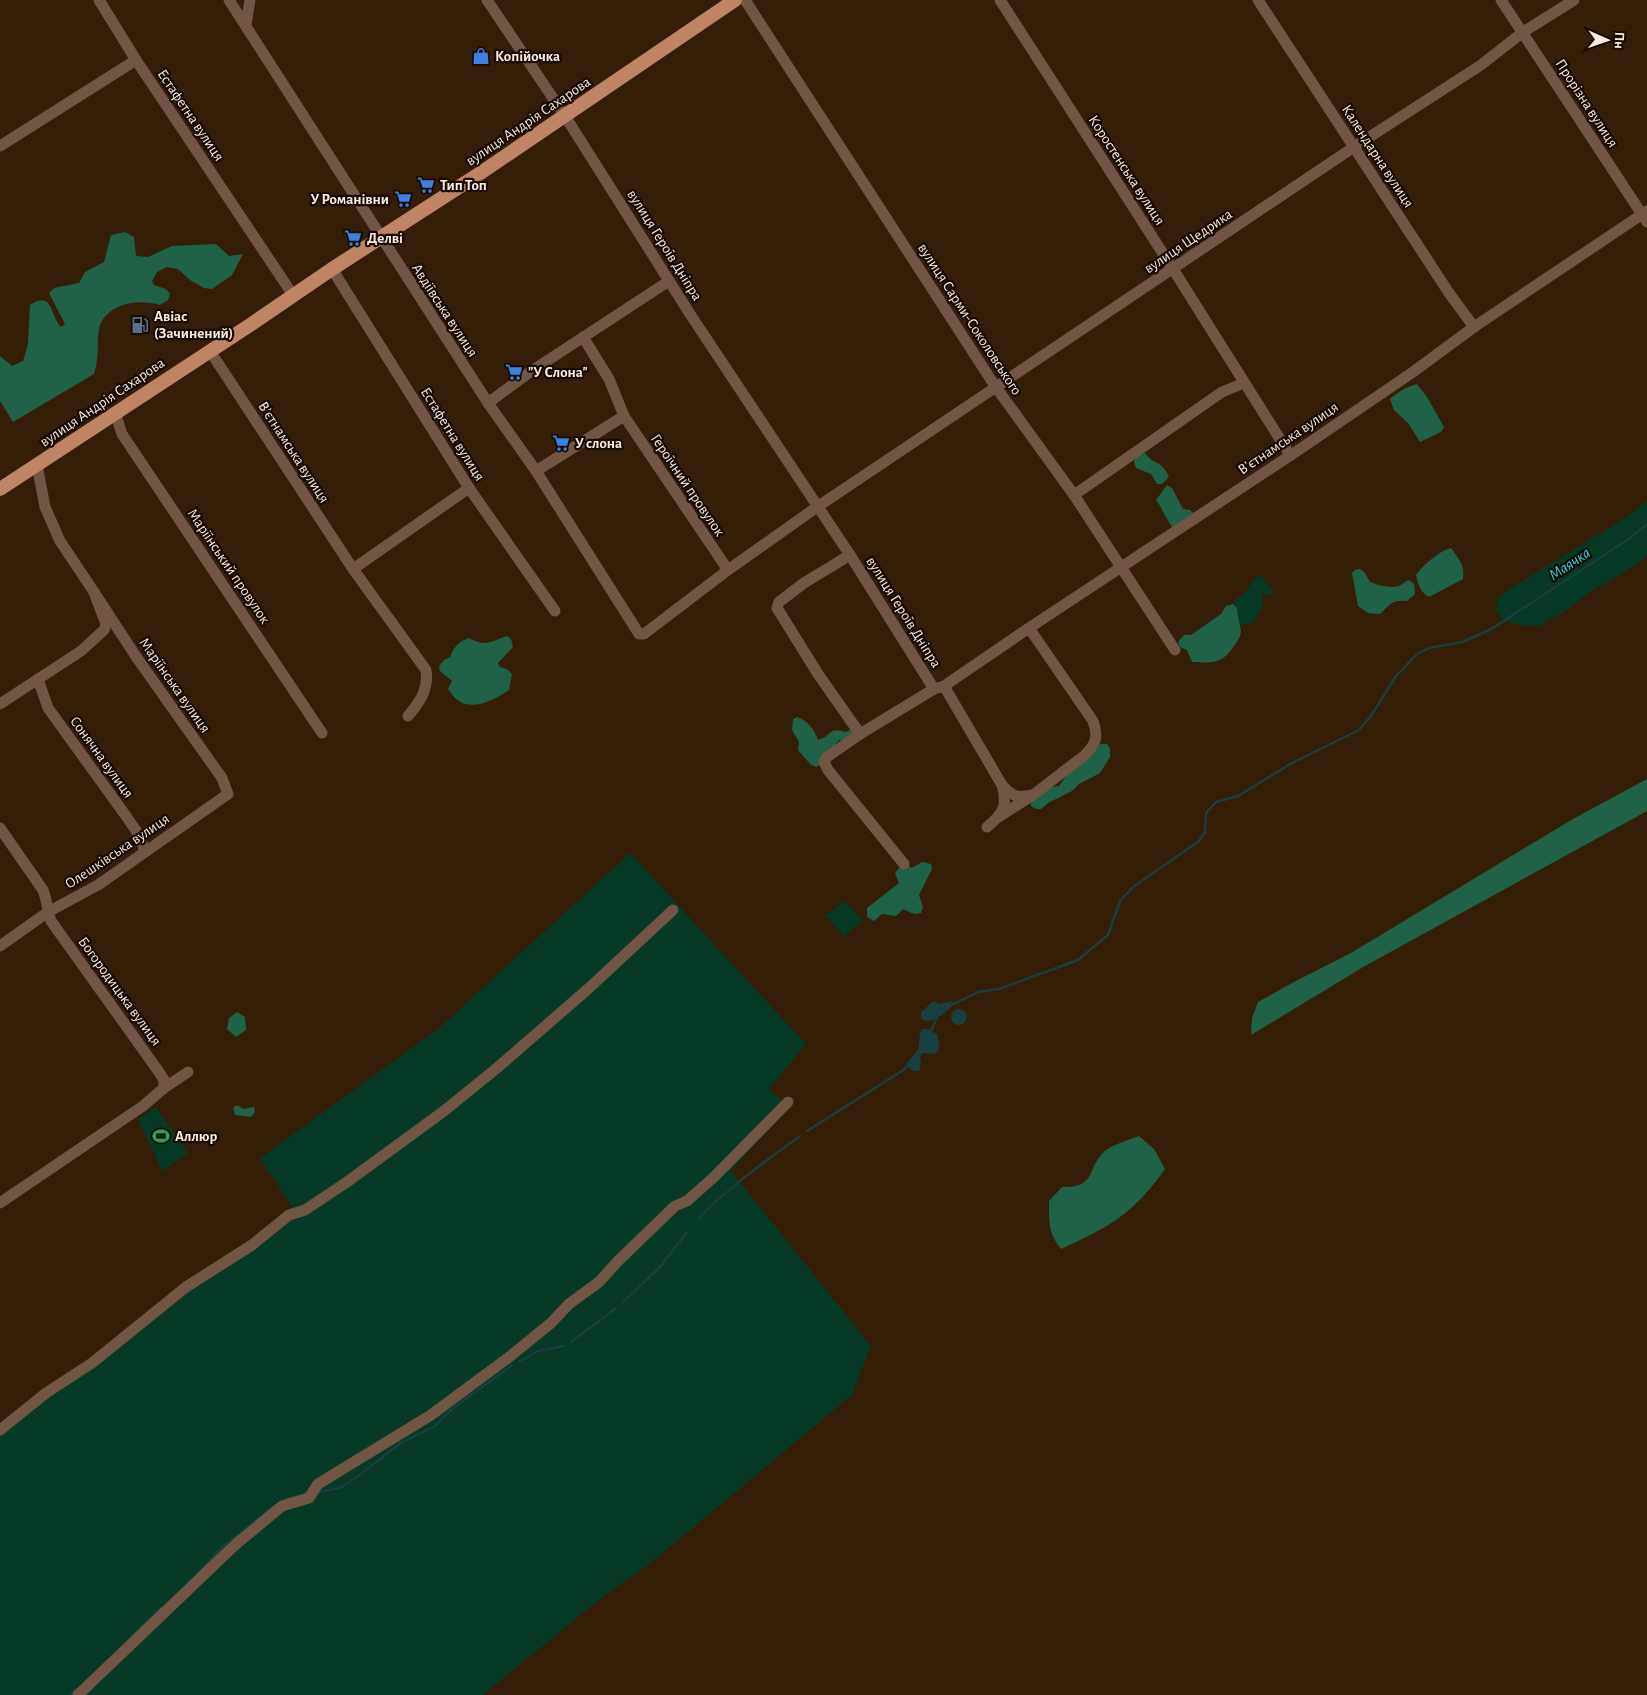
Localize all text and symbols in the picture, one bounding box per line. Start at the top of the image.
north arrow [1582,15,1632,65]
text: Пн [1612,32,1626,49]
shop icon: Копійочка [471,46,491,66]
place label: Копійочка [495,49,560,64]
street label: Прорізна вулиця [1553,57,1621,150]
street label: Естафетна вулиця [154,67,227,164]
street label: вулиця Андрія Сахарова [463,74,593,169]
street label: Календарна вулиця [1339,102,1416,210]
street label: Коростенська вулиця [1086,113,1168,228]
supermarket icon: Тип Топ [416,175,436,195]
place label: Тип Топ [440,178,487,193]
street label: вулиця Героїв Дніпра [624,187,705,304]
supermarket icon: У Романівни [393,189,413,209]
place label: У Романівни [310,192,389,207]
street label: вулиця Щедрика [1142,206,1235,276]
supermarket icon: Делві [343,228,363,248]
place label: Делві [367,231,403,246]
street label: вулиця Сарми-Соколовського [915,241,1024,398]
street label: Авдіївська вулиця [409,261,480,360]
place label: Авіас (Зачинений) [154,309,233,341]
fuel station icon: Авіас (Зачинений) [130,315,150,335]
street label: вулиця Андрія Сахарова [37,355,167,450]
supermarket icon: "У Слона" [504,362,524,382]
place label: "У Слона" [528,365,588,380]
street label: Естафетна вулиця [418,385,487,484]
street label: Вʼєтнамська вулиця [255,399,332,506]
street label: Вʼєтнамська вулиця [1235,399,1341,477]
street label: Героїчний провулок [648,431,727,539]
supermarket icon: У слона [551,433,571,453]
place label: У слона [575,436,622,451]
street label: Маріїнський провулок [185,506,273,627]
water label: Маячка [1546,544,1593,583]
street label: вулиця Героїв Дніпра [863,554,944,671]
street label: Маріїнська вулиця [136,635,213,736]
street label: Сонячна вулиця [67,714,136,801]
street label: Олешківська вулиця [62,811,172,892]
street label: Богородицька вулиця [75,934,164,1049]
sports icon: Аллюр [151,1126,171,1146]
place label: Аллюр [175,1129,217,1144]

